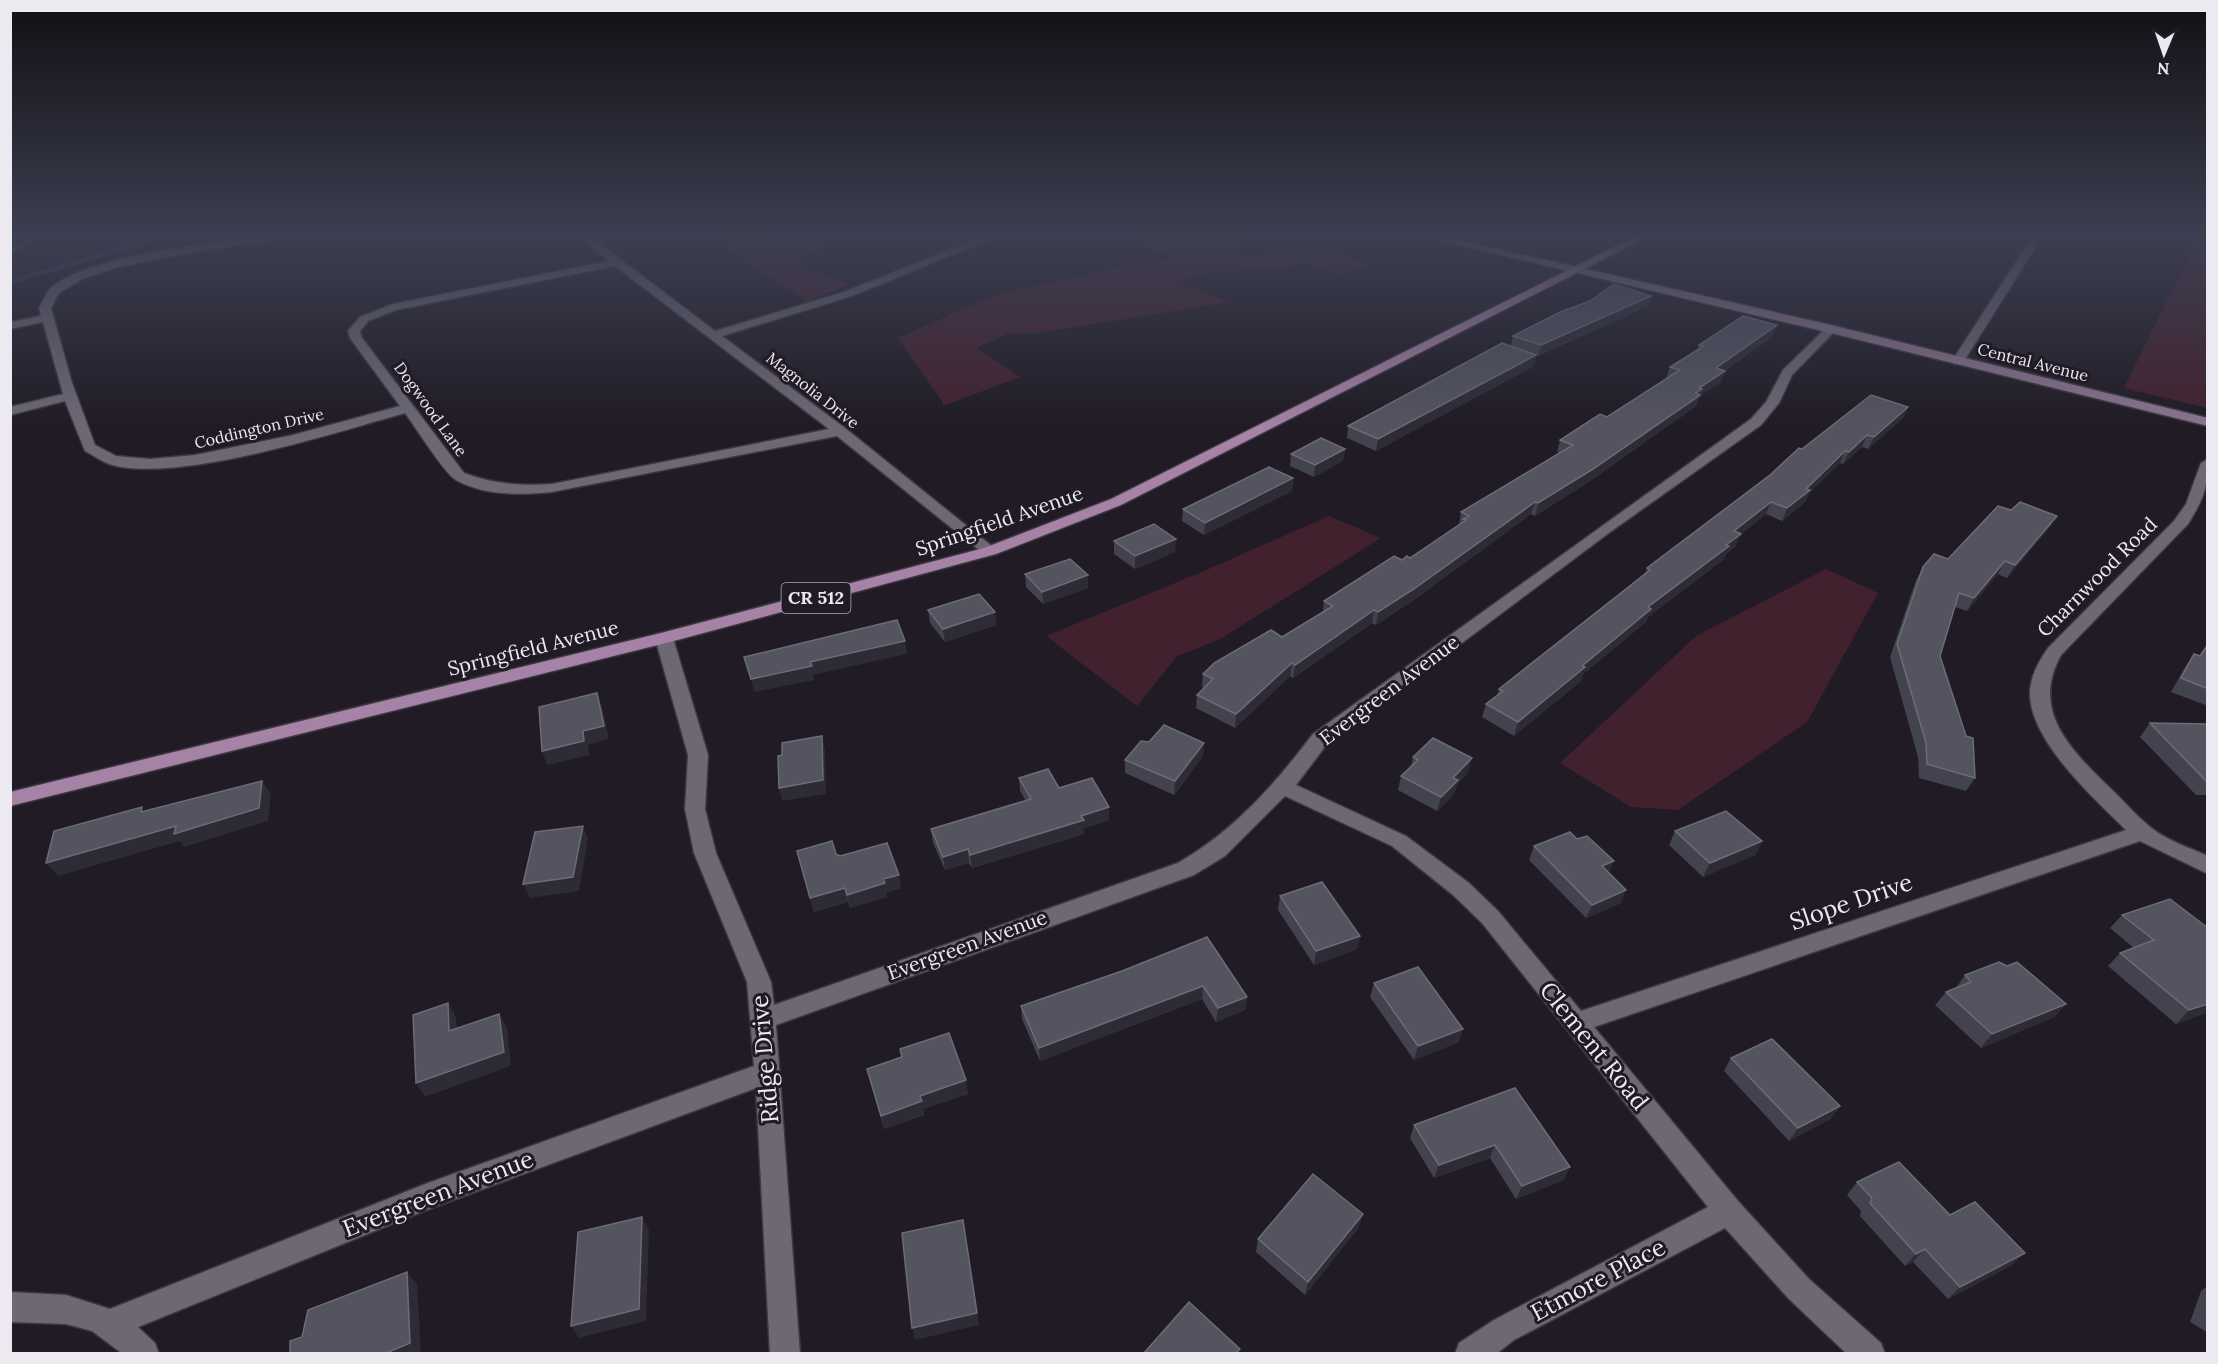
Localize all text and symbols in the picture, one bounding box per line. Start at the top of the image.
north arrow [2134,24,2194,84]
text: N [2157,59,2170,79]
street label: Central Avenue [1975,339,2091,386]
street label: Magnolia Drive [763,348,864,433]
street label: Dogwood Lane [390,358,472,460]
street label: Coddington Drive [192,403,326,453]
street label: Springfield Avenue [912,480,1086,561]
street label: Charnwood Road [2031,511,2162,642]
road number: CR 512 [782,583,850,613]
street label: Springfield Avenue [445,614,621,681]
street label: Evergreen Avenue [1314,629,1463,750]
street label: Slope Drive [1785,866,1916,937]
street label: Evergreen Avenue [884,904,1050,985]
street label: Clement Road [1533,975,1656,1116]
street label: Ridge Drive [743,994,786,1124]
street label: Evergreen Avenue [338,1143,538,1244]
street label: Etmore Place [1525,1231,1670,1328]

